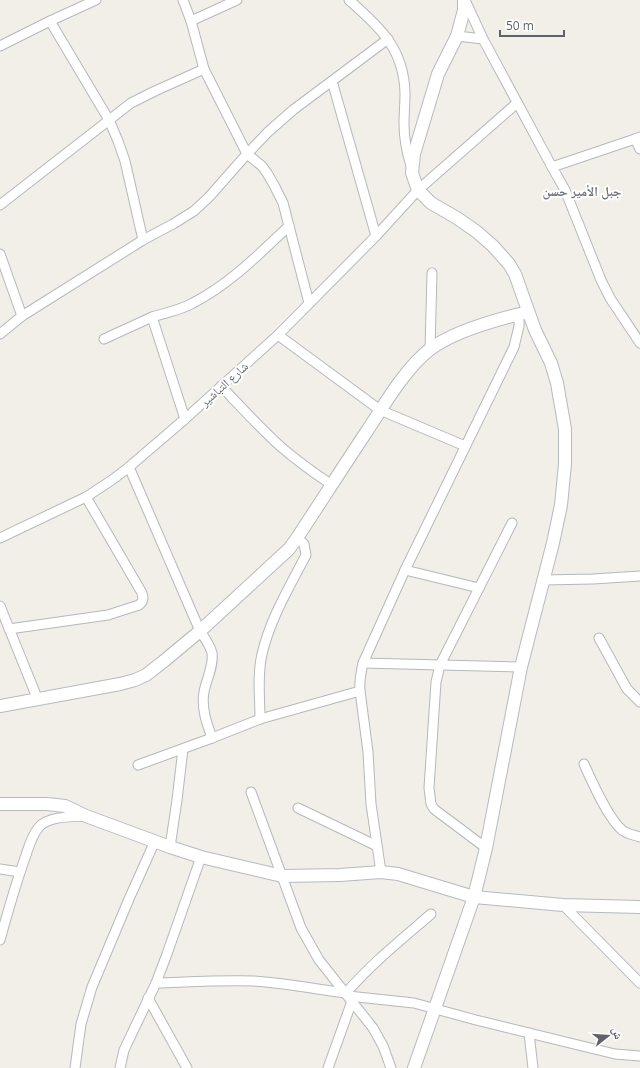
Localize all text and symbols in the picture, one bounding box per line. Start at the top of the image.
scale bar [500,12,564,38]
text: 50 m [506,17,534,34]
district label: جبل الأمير حسن [542,182,622,200]
street label: شارع التباشير [196,358,252,411]
north arrow [588,1016,628,1056]
text: ش [608,1025,627,1041]

